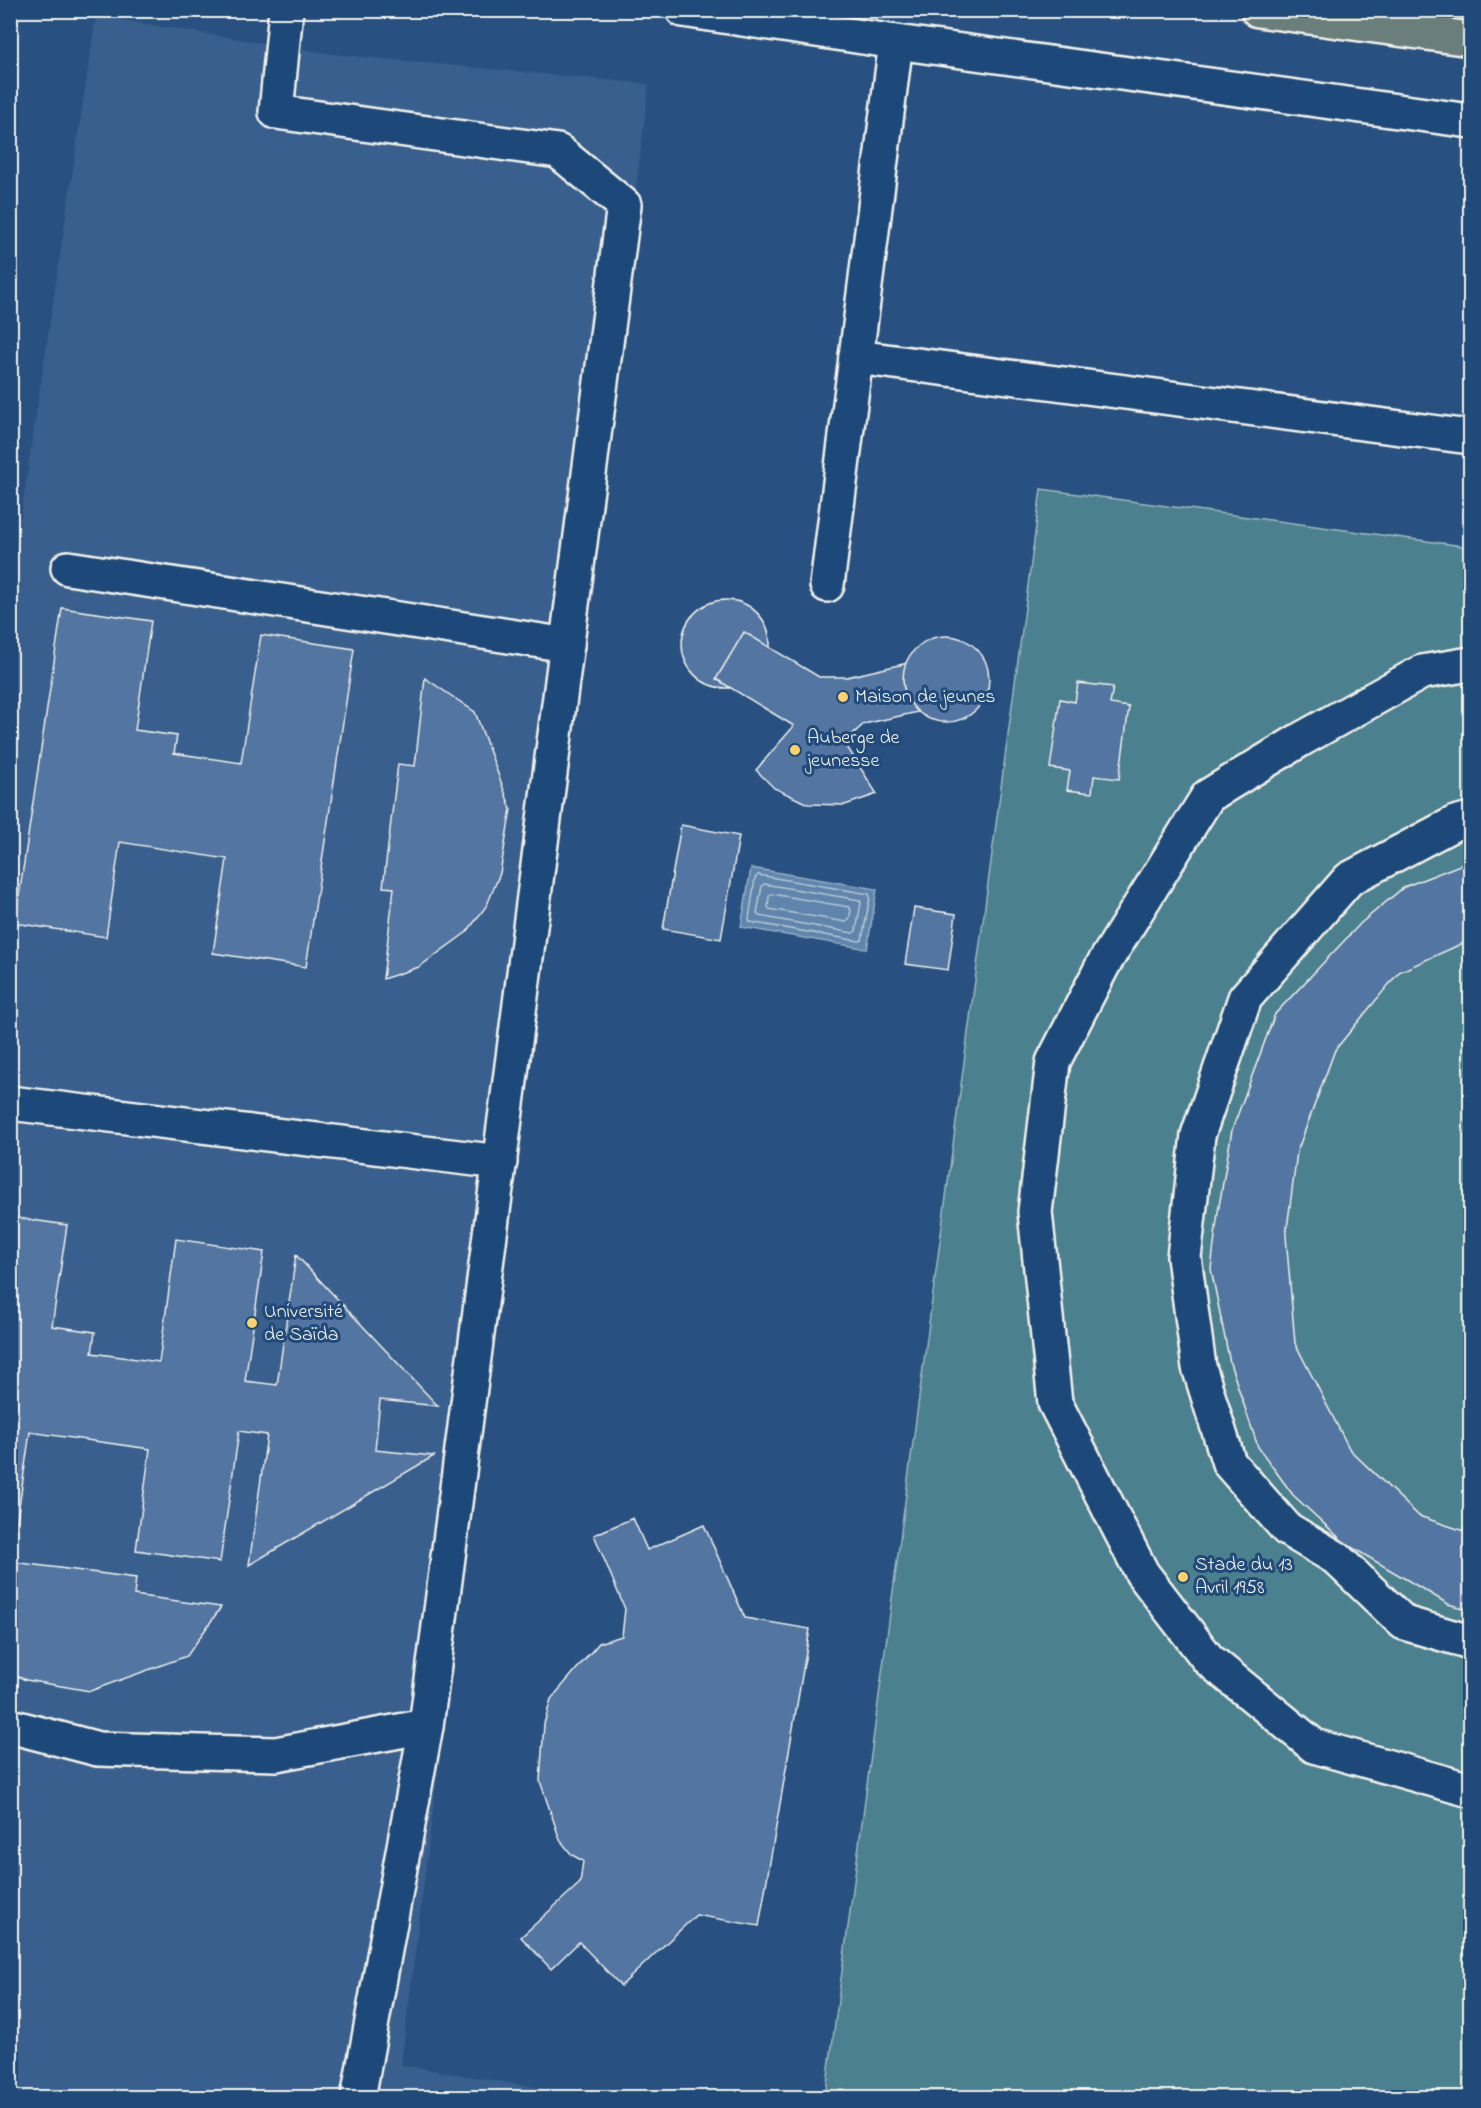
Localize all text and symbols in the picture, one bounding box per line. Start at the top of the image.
place label: Maison de jeunes [855,683,996,712]
marker: Maison de jeunes [836,690,850,704]
place label: Auberge de jeunesse [804,724,900,776]
marker: Auberge de jeunesse [788,743,802,757]
place label: Université de Saïda [264,1298,343,1350]
marker: Université de Saïda [245,1316,259,1330]
place label: Stade du 13 Avril 1958 [1195,1551,1293,1603]
marker: Stade du 13 Avril 1958 [1176,1570,1190,1584]

